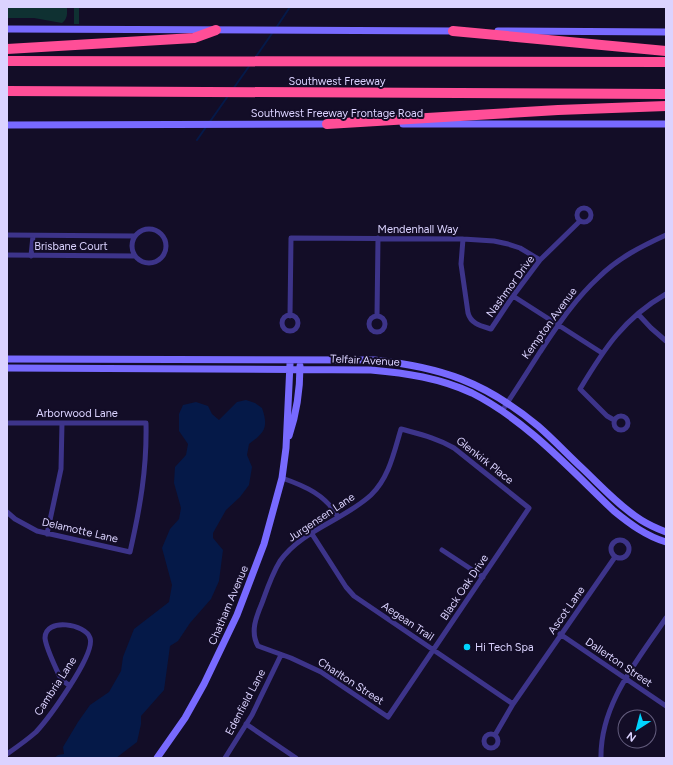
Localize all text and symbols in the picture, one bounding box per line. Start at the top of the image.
street label: Southwest Freeway [288,75,386,88]
street label: Southwest Freeway Frontage Road [251,107,423,120]
street label: Mendenhall Way [378,223,459,236]
street label: Brisbane Court [34,240,108,253]
street label: Nashmor Drive [484,253,537,320]
street label: Kempton Avenue [519,285,580,362]
street label: Telfair Avenue [330,352,400,369]
street label: Arborwood Lane [36,407,118,420]
street label: Glenkirk Place [454,434,516,487]
street label: Jurgensen Lane [285,490,357,544]
street label: Delamotte Lane [41,515,119,546]
street label: Black Oak Drive [438,552,491,623]
street label: Chatham Avenue [206,564,251,647]
street label: Ascot Lane [545,584,588,637]
street label: Aegean Trail [379,599,436,644]
street label: Dallerton Street [583,635,655,690]
place label: Hi Tech Spa [475,641,534,654]
marker: Hi Tech Spa [462,642,472,652]
street label: Cambria Lane [32,654,79,718]
street label: Charlton Street [315,655,386,708]
street label: Edenfield Lane [223,667,268,737]
north arrow [617,709,657,749]
text: N [624,729,639,744]

